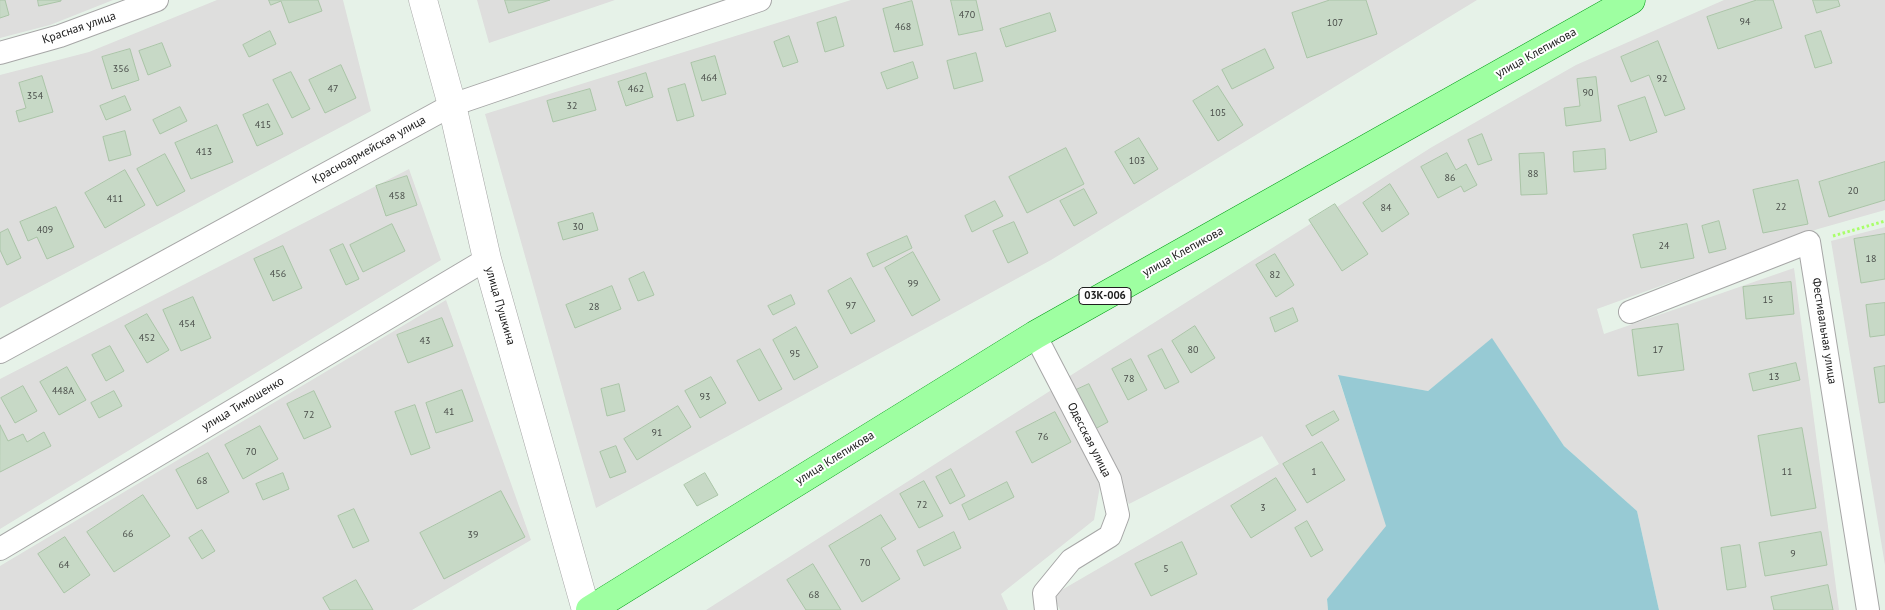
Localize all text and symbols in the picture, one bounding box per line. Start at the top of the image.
street label: Красная улица [40,9,118,47]
house number: 470 [959,9,975,21]
house number: 94 [1740,16,1750,28]
house number: 107 [1327,17,1343,29]
house number: 468 [895,21,911,33]
street label: улица Клепикова [1493,25,1579,81]
house number: 356 [113,63,129,75]
house number: 464 [701,72,717,84]
house number: 92 [1657,73,1667,85]
house number: 47 [328,83,338,95]
house number: 462 [628,83,644,95]
house number: 90 [1583,87,1593,99]
house number: 354 [27,90,43,102]
house number: 32 [567,100,577,112]
house number: 105 [1210,107,1226,119]
street label: Красноармейская улица [310,113,428,187]
house number: 415 [255,119,271,131]
house number: 413 [196,146,212,158]
house number: 103 [1129,155,1145,167]
house number: 88 [1528,168,1538,180]
house number: 86 [1445,172,1455,184]
house number: 20 [1848,185,1858,197]
house number: 458 [389,190,405,202]
house number: 411 [107,193,123,205]
house number: 22 [1776,201,1786,213]
house number: 84 [1381,202,1391,214]
house number: 30 [573,221,583,233]
house number: 409 [37,224,53,236]
street label: улица Клепикова [1140,224,1226,280]
house number: 24 [1659,240,1669,252]
house number: 18 [1866,253,1876,265]
street label: улица Пушкина [482,265,518,347]
house number: 456 [270,268,286,280]
house number: 82 [1270,269,1280,281]
street label: Фестивальная улица [1808,277,1840,385]
house number: 99 [908,278,918,290]
road number: 03К-006 [1079,288,1131,304]
house number: 15 [1763,294,1773,306]
house number: 97 [846,300,856,312]
house number: 28 [589,301,599,313]
house number: 454 [179,318,195,330]
house number: 452 [139,332,155,344]
house number: 43 [420,335,430,347]
house number: 80 [1188,344,1198,356]
house number: 17 [1653,344,1663,356]
house number: 95 [790,348,800,360]
house number: 13 [1769,371,1779,383]
house number: 78 [1124,373,1134,385]
street label: улица Тимошенко [199,374,287,434]
house number: 448А [52,385,74,397]
house number: 93 [700,391,710,403]
street label: Одесская улица [1064,400,1114,480]
house number: 41 [444,406,454,418]
house number: 72 [304,409,314,421]
house number: 91 [652,427,662,439]
street label: улица Клепикова [793,428,877,488]
house number: 76 [1038,431,1048,443]
house number: 70 [246,446,256,458]
house number: 1 [1311,466,1317,478]
house number: 11 [1782,466,1792,478]
house number: 68 [197,475,207,487]
house number: 72 [917,499,927,511]
house number: 3 [1260,502,1266,514]
house number: 66 [123,528,133,540]
house number: 39 [468,529,478,541]
house number: 9 [1790,548,1796,560]
house number: 70 [860,557,870,569]
house number: 64 [59,559,69,571]
house number: 5 [1163,563,1169,575]
house number: 68 [809,589,819,601]

